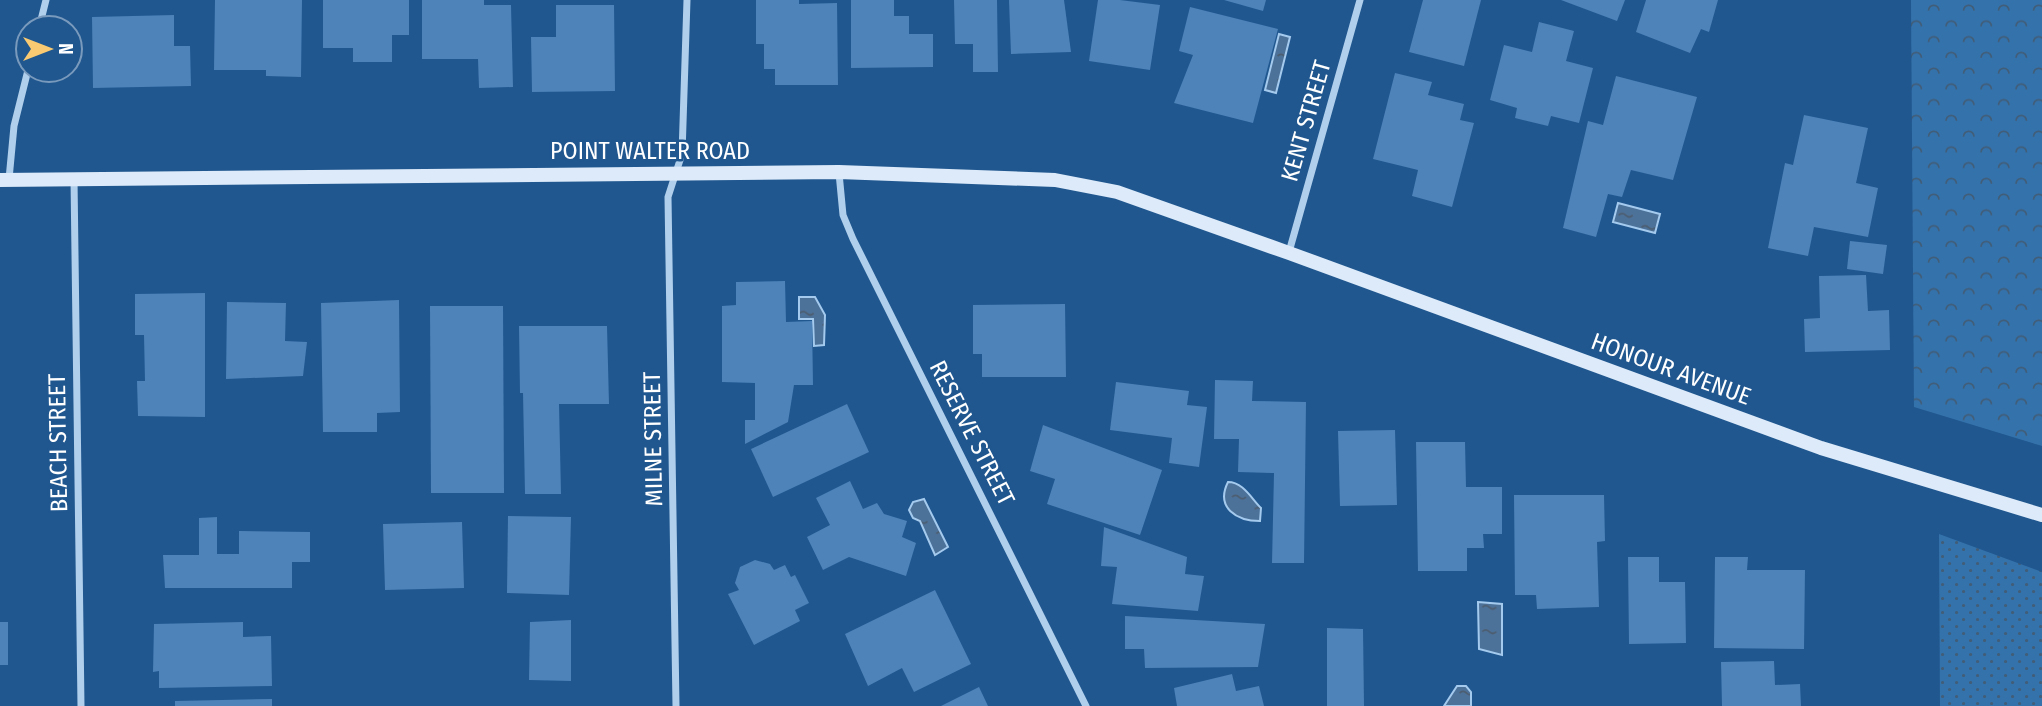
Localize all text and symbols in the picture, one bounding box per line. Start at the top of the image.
north arrow [14,14,84,84]
text: N [54,43,77,55]
street label: KENT STREET [1275,57,1337,185]
street label: POINT WALTER ROAD [550,137,750,165]
street label: HONOUR AVENUE [1587,327,1755,411]
street label: RESERVE STREET [924,356,1020,510]
street label: MILNE STREET [638,371,668,507]
street label: BEACH STREET [43,374,73,512]

